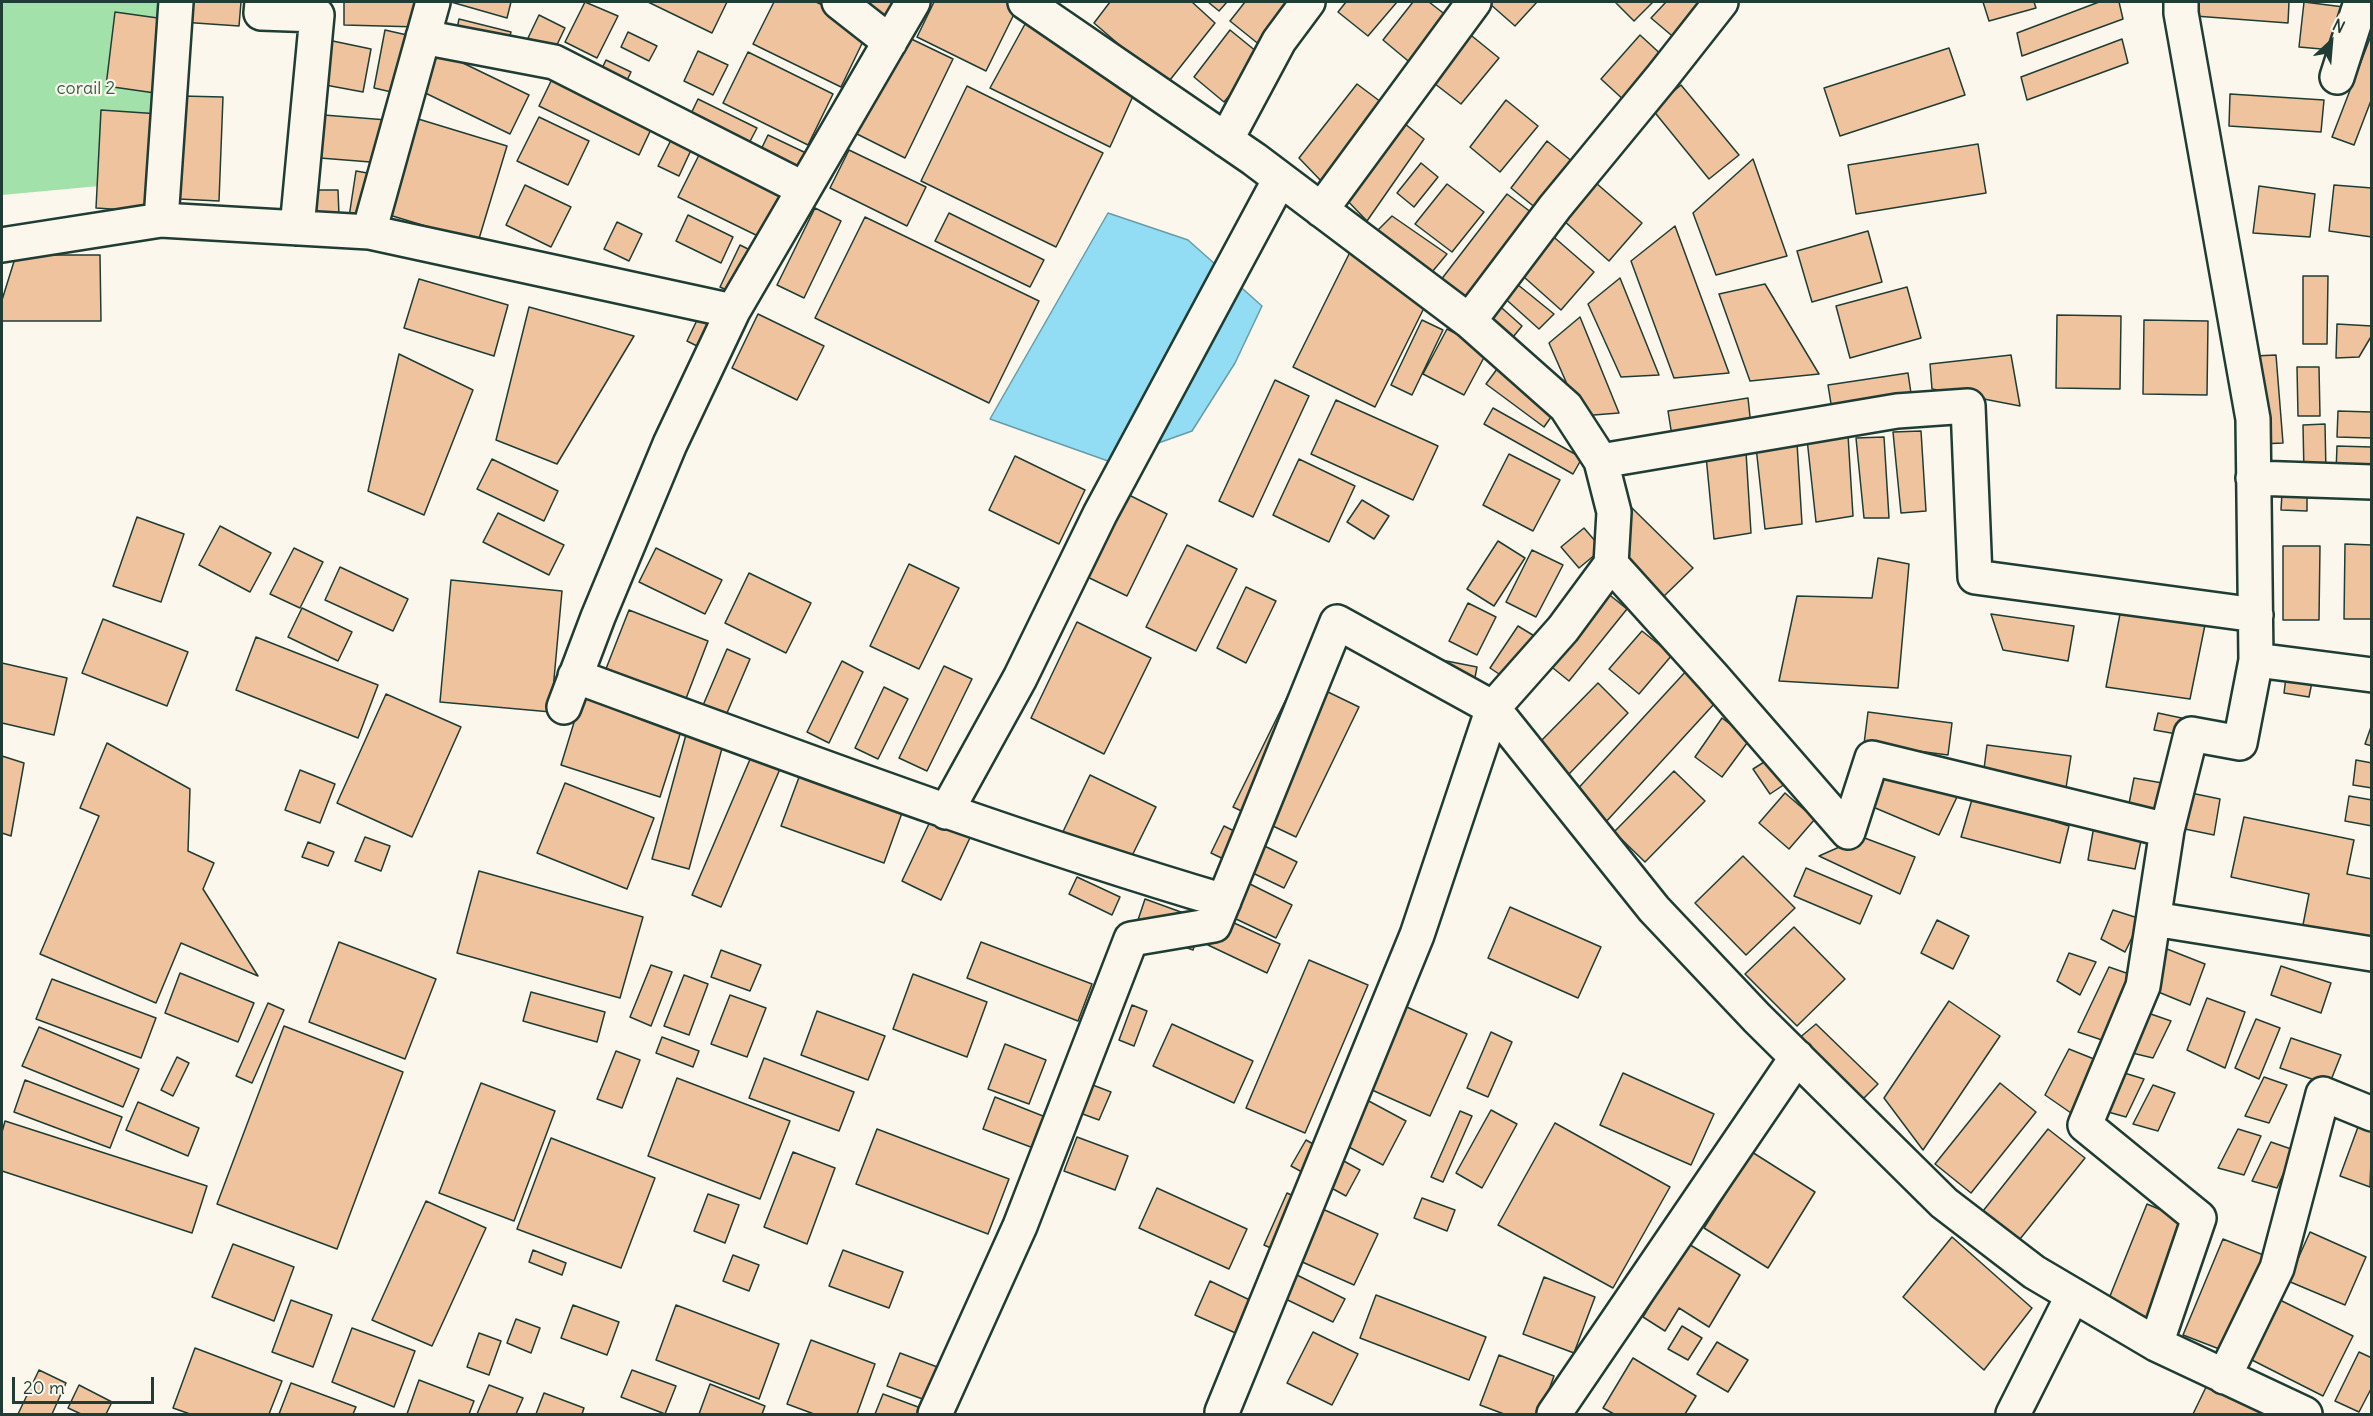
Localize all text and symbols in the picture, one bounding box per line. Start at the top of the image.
north arrow [2301,12,2361,72]
text: N [2330,14,2348,37]
park label: corail 2 [57,78,115,100]
scale bar [15,1365,158,1403]
text: 20 m [23,1376,65,1399]

